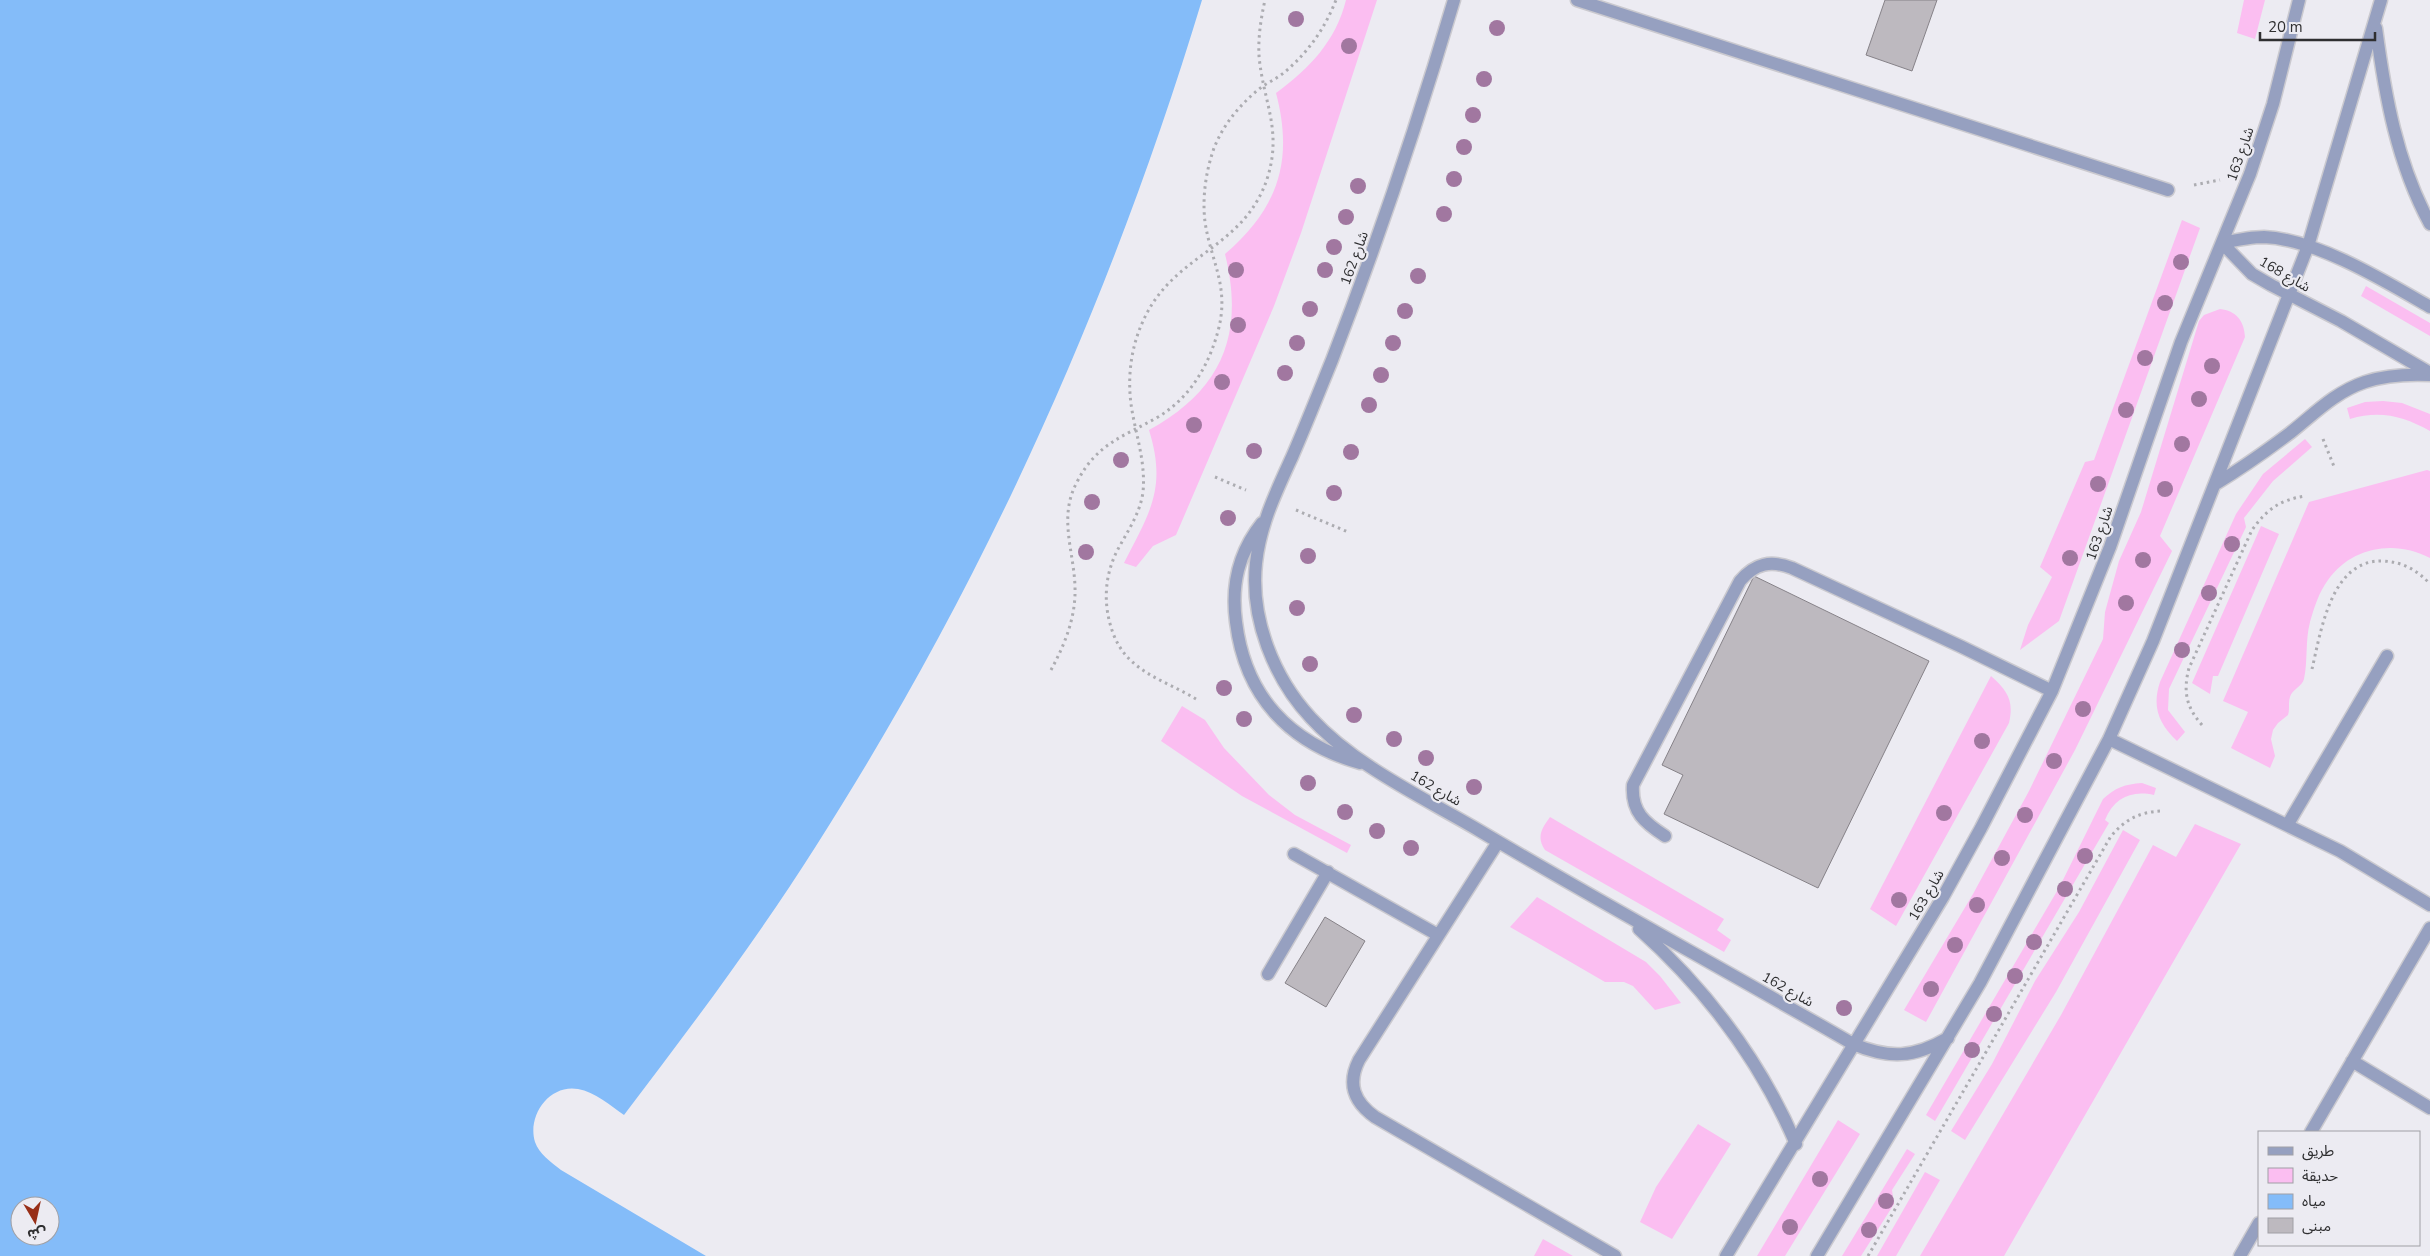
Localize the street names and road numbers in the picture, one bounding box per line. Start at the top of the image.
street label: شارع 163 [2222,125,2260,184]
street label: شارع 162 [1336,229,1374,288]
street label: شارع 168 [2255,252,2314,298]
street label: شارع 163 [2081,504,2119,563]
street label: شارع 162 [1406,766,1465,812]
street label: شارع 163 [1904,866,1950,925]
street label: شارع 162 [1758,968,1817,1012]

